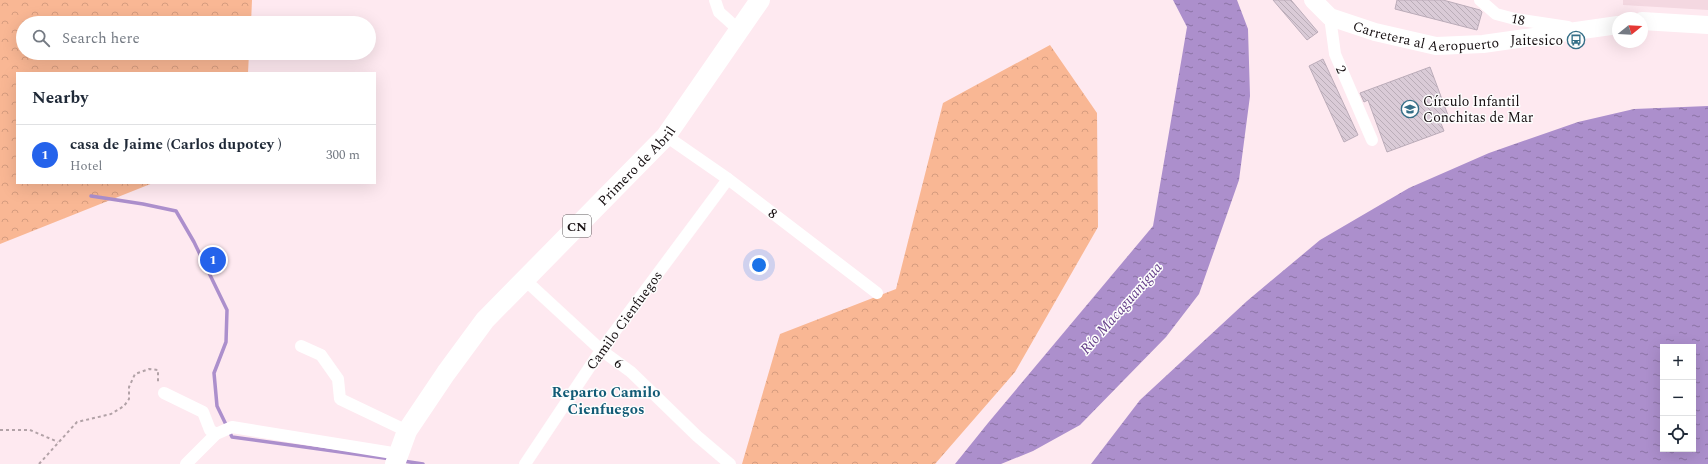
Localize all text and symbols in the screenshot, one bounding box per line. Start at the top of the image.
street label: 18 [1509,8,1527,31]
north arrow [1612,12,1648,48]
street label: Carretera al Aeropuerto [1350,15,1500,57]
search box [16,16,376,60]
icon: search [30,27,52,49]
text: Search here [62,27,140,50]
place label: Jaitesico [1510,30,1563,51]
bus stop icon: Jaitesico [1566,30,1586,50]
street label: 2 [1330,62,1352,77]
text: Nearby [32,85,88,111]
place label: Círculo Infantil Conchitas de Mar [1423,91,1534,128]
school or university icon: Círculo Infantil Conchitas de Mar [1400,99,1420,119]
street label: Primero de Abril [593,122,681,211]
text: casa de Jaime (Carlos dupotey ) [70,133,282,156]
text: 1 [41,145,49,165]
text: 300 m [326,145,360,165]
text: Hotel [70,156,102,176]
street label: 8 [764,203,782,224]
road number: CN [563,215,591,237]
pin: 1 [200,245,226,275]
your location [749,255,769,275]
water label: Río Macaguanigua [1075,257,1168,360]
street label: Camilo Cienfuegos [581,266,668,374]
map controls [1660,344,1696,452]
button: + [1660,344,1696,380]
street label: 6 [610,353,628,374]
button: − [1660,380,1696,416]
district label: Reparto Camilo Cienfuegos [552,381,660,421]
button: locate [1660,416,1696,452]

